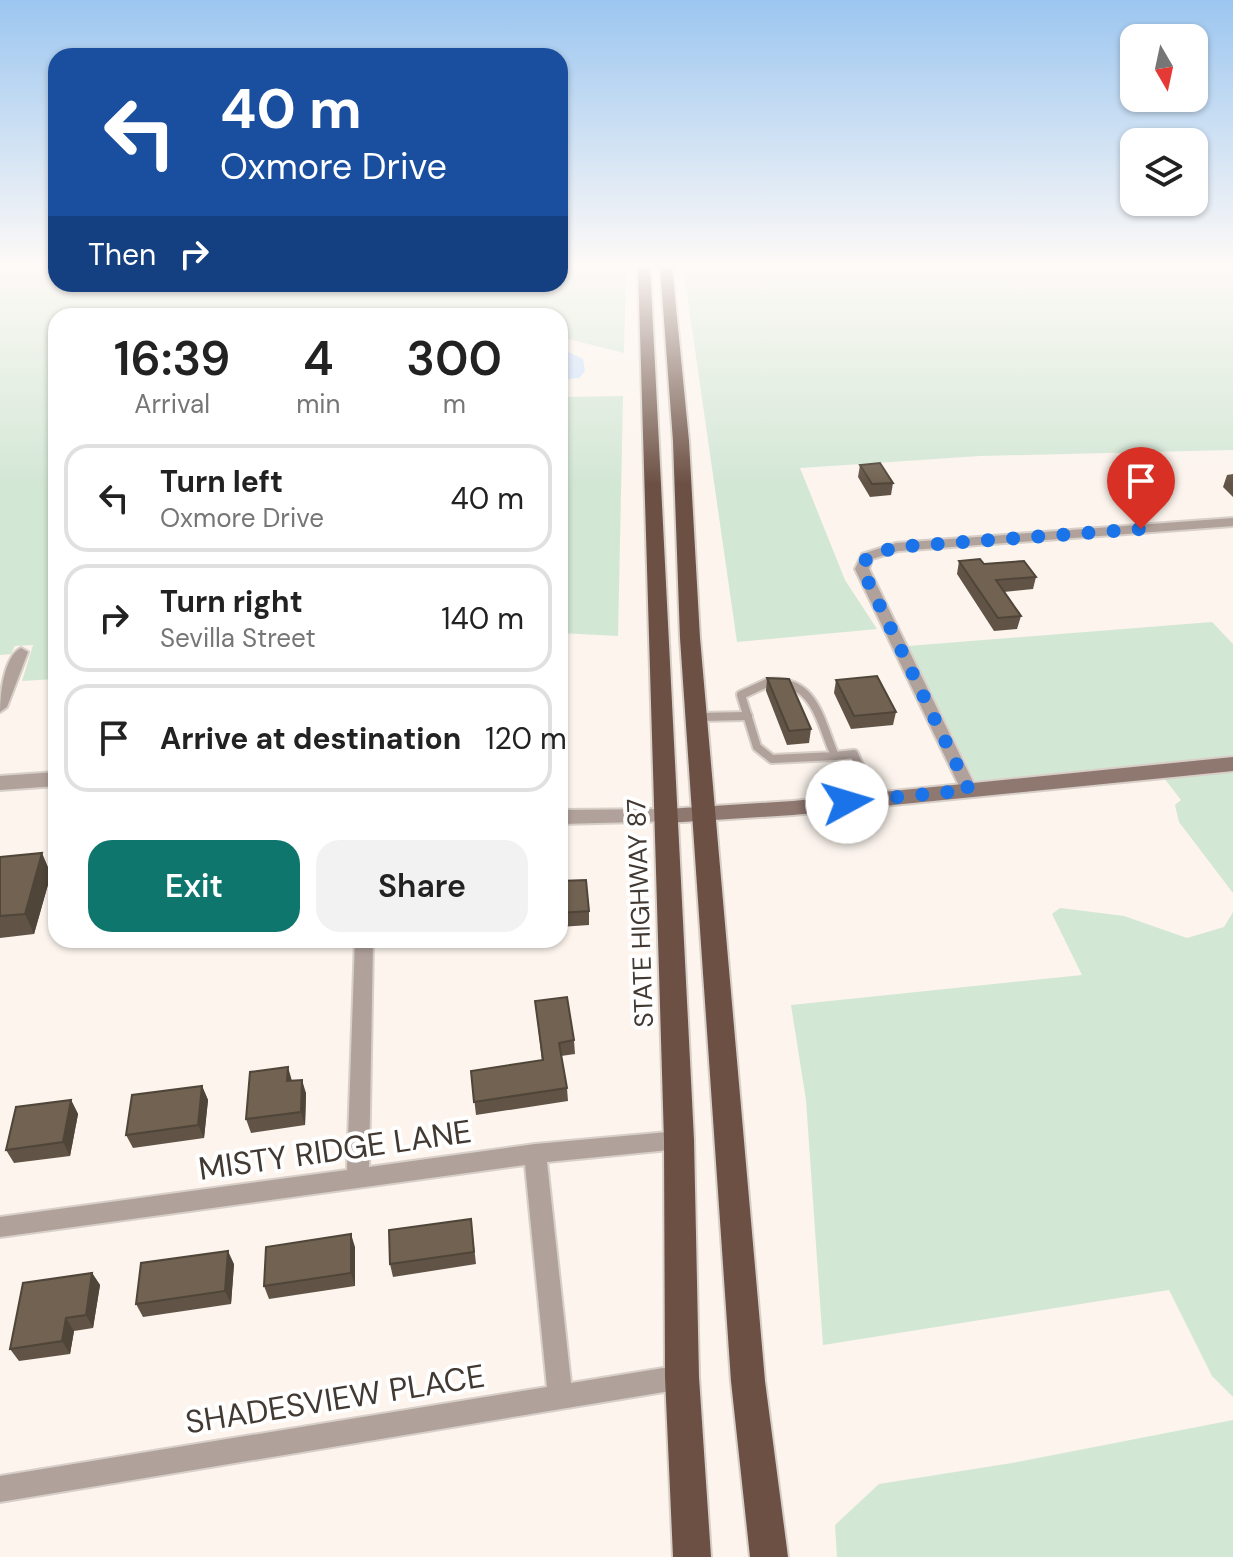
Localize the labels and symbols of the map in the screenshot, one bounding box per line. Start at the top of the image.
north arrow [1120,24,1208,112]
pin [1107,447,1175,529]
position arrow [805,760,889,844]
street label: STATE HIGHWAY 87 [619,798,661,1028]
street label: MISTY RIDGE LANE [196,1110,474,1190]
street label: SHADESVIEW PLACE [182,1355,488,1443]

